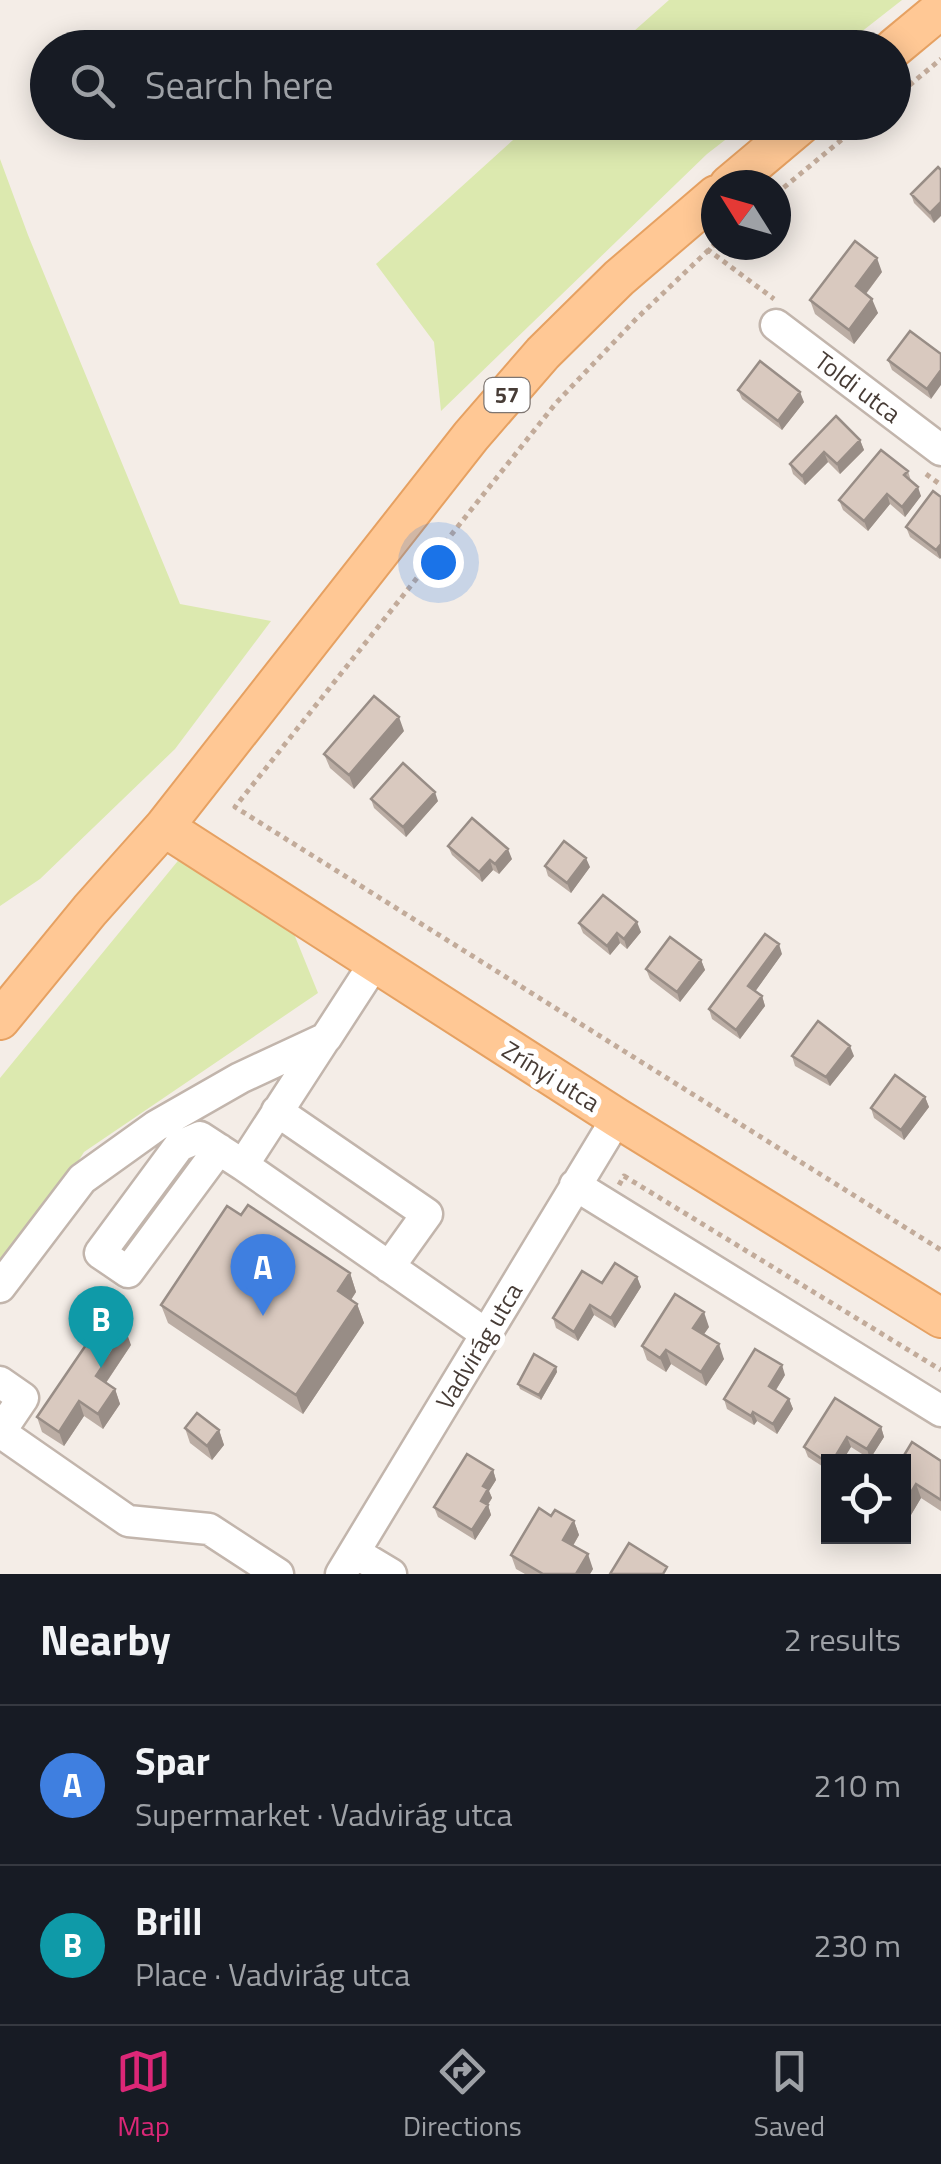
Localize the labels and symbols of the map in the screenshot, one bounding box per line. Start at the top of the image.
north arrow [701,170,791,260]
street label: Toldi utca [807,342,910,432]
road number: 57 [484,378,530,412]
your location [413,537,464,588]
street label: Zrínyi utca [495,1031,608,1121]
pin: A [230,1234,296,1316]
street label: Vadvirág utca [426,1275,532,1417]
pin: B [68,1286,134,1368]

